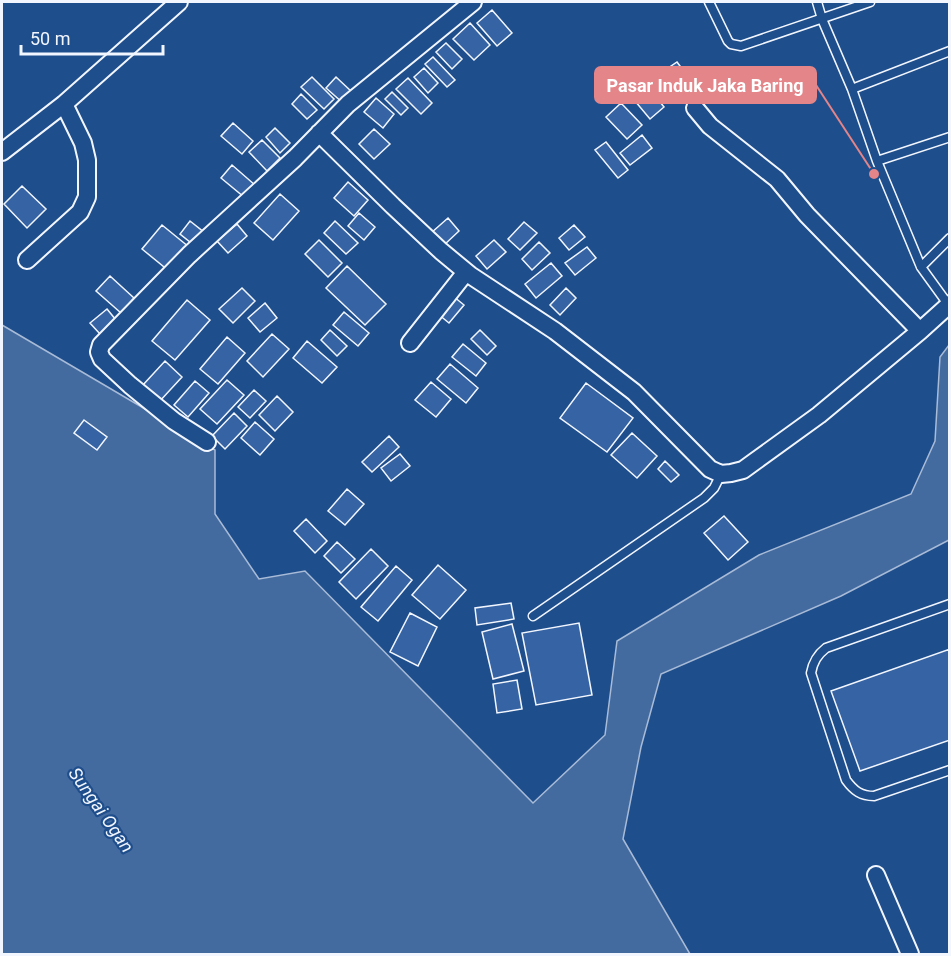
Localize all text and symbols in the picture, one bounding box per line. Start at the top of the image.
scale bar [21,18,164,56]
text: 50 m [30,28,70,49]
callout: Pasar Induk Jaka Baring [595,67,816,103]
text: Pasar Induk Jaka Baring [607,75,804,96]
water label: Sungai Ogan [65,763,138,856]

